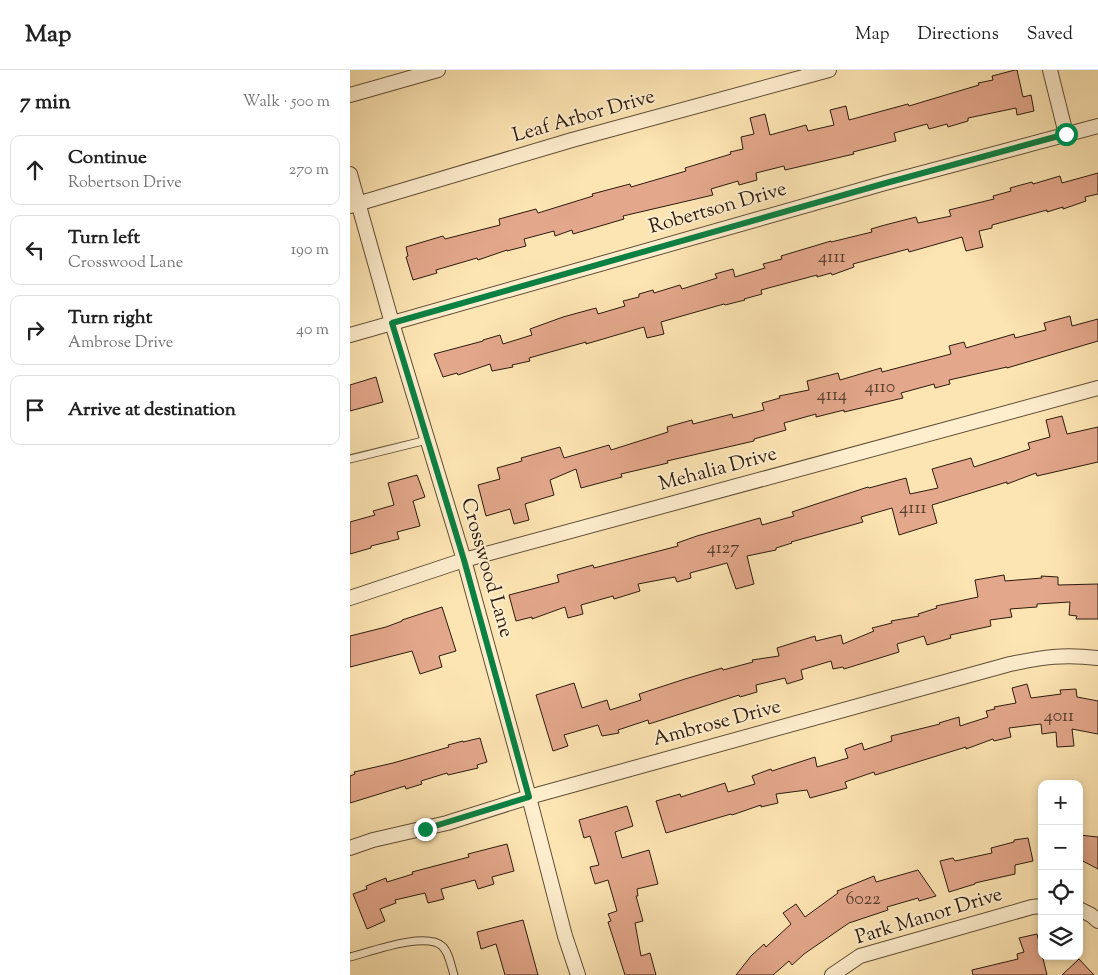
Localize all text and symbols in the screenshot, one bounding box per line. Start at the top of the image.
text: Map [25,18,71,52]
text: Map [855,22,890,48]
text: Directions [918,22,999,48]
text: Saved [1027,22,1073,48]
street label: Leaf Arbor Drive [510,83,658,151]
text: 7 min [20,88,71,118]
text: Walk · 500 m [243,91,330,114]
route start [1055,123,1078,146]
text: Continue [68,145,147,172]
icon: ahead [21,156,49,184]
text: 270 m [289,159,329,182]
text: Robertson Drive [68,172,182,195]
street label: Robertson Drive [646,175,790,243]
text: Turn left [68,225,140,252]
icon: left [21,236,49,264]
text: 190 m [291,239,329,262]
house number: 4111 [818,245,846,271]
text: Crosswood Lane [68,252,183,275]
text: Turn right [68,305,152,332]
icon: right [21,316,49,344]
text: 40 m [296,319,329,342]
text: Ambrose Drive [68,332,173,355]
house number: 4110 [865,375,895,401]
house number: 4114 [817,383,847,409]
icon: arrive [21,396,49,424]
text: Arrive at destination [68,397,236,424]
street label: Mehalia Drive [656,440,780,500]
street label: Crosswood Lane [452,495,520,641]
house number: 4111 [899,496,927,522]
house number: 4127 [707,536,739,562]
street label: Ambrose Drive [650,693,784,755]
house number: 4011 [1044,704,1074,730]
map controls [1038,780,1083,960]
button: + [1038,780,1083,825]
route end [414,818,437,841]
button: − [1038,825,1083,870]
button: locate [1038,870,1083,915]
street label: Park Manor Drive [852,881,1006,953]
house number: 6022 [845,887,881,913]
button: layers [1038,915,1083,960]

